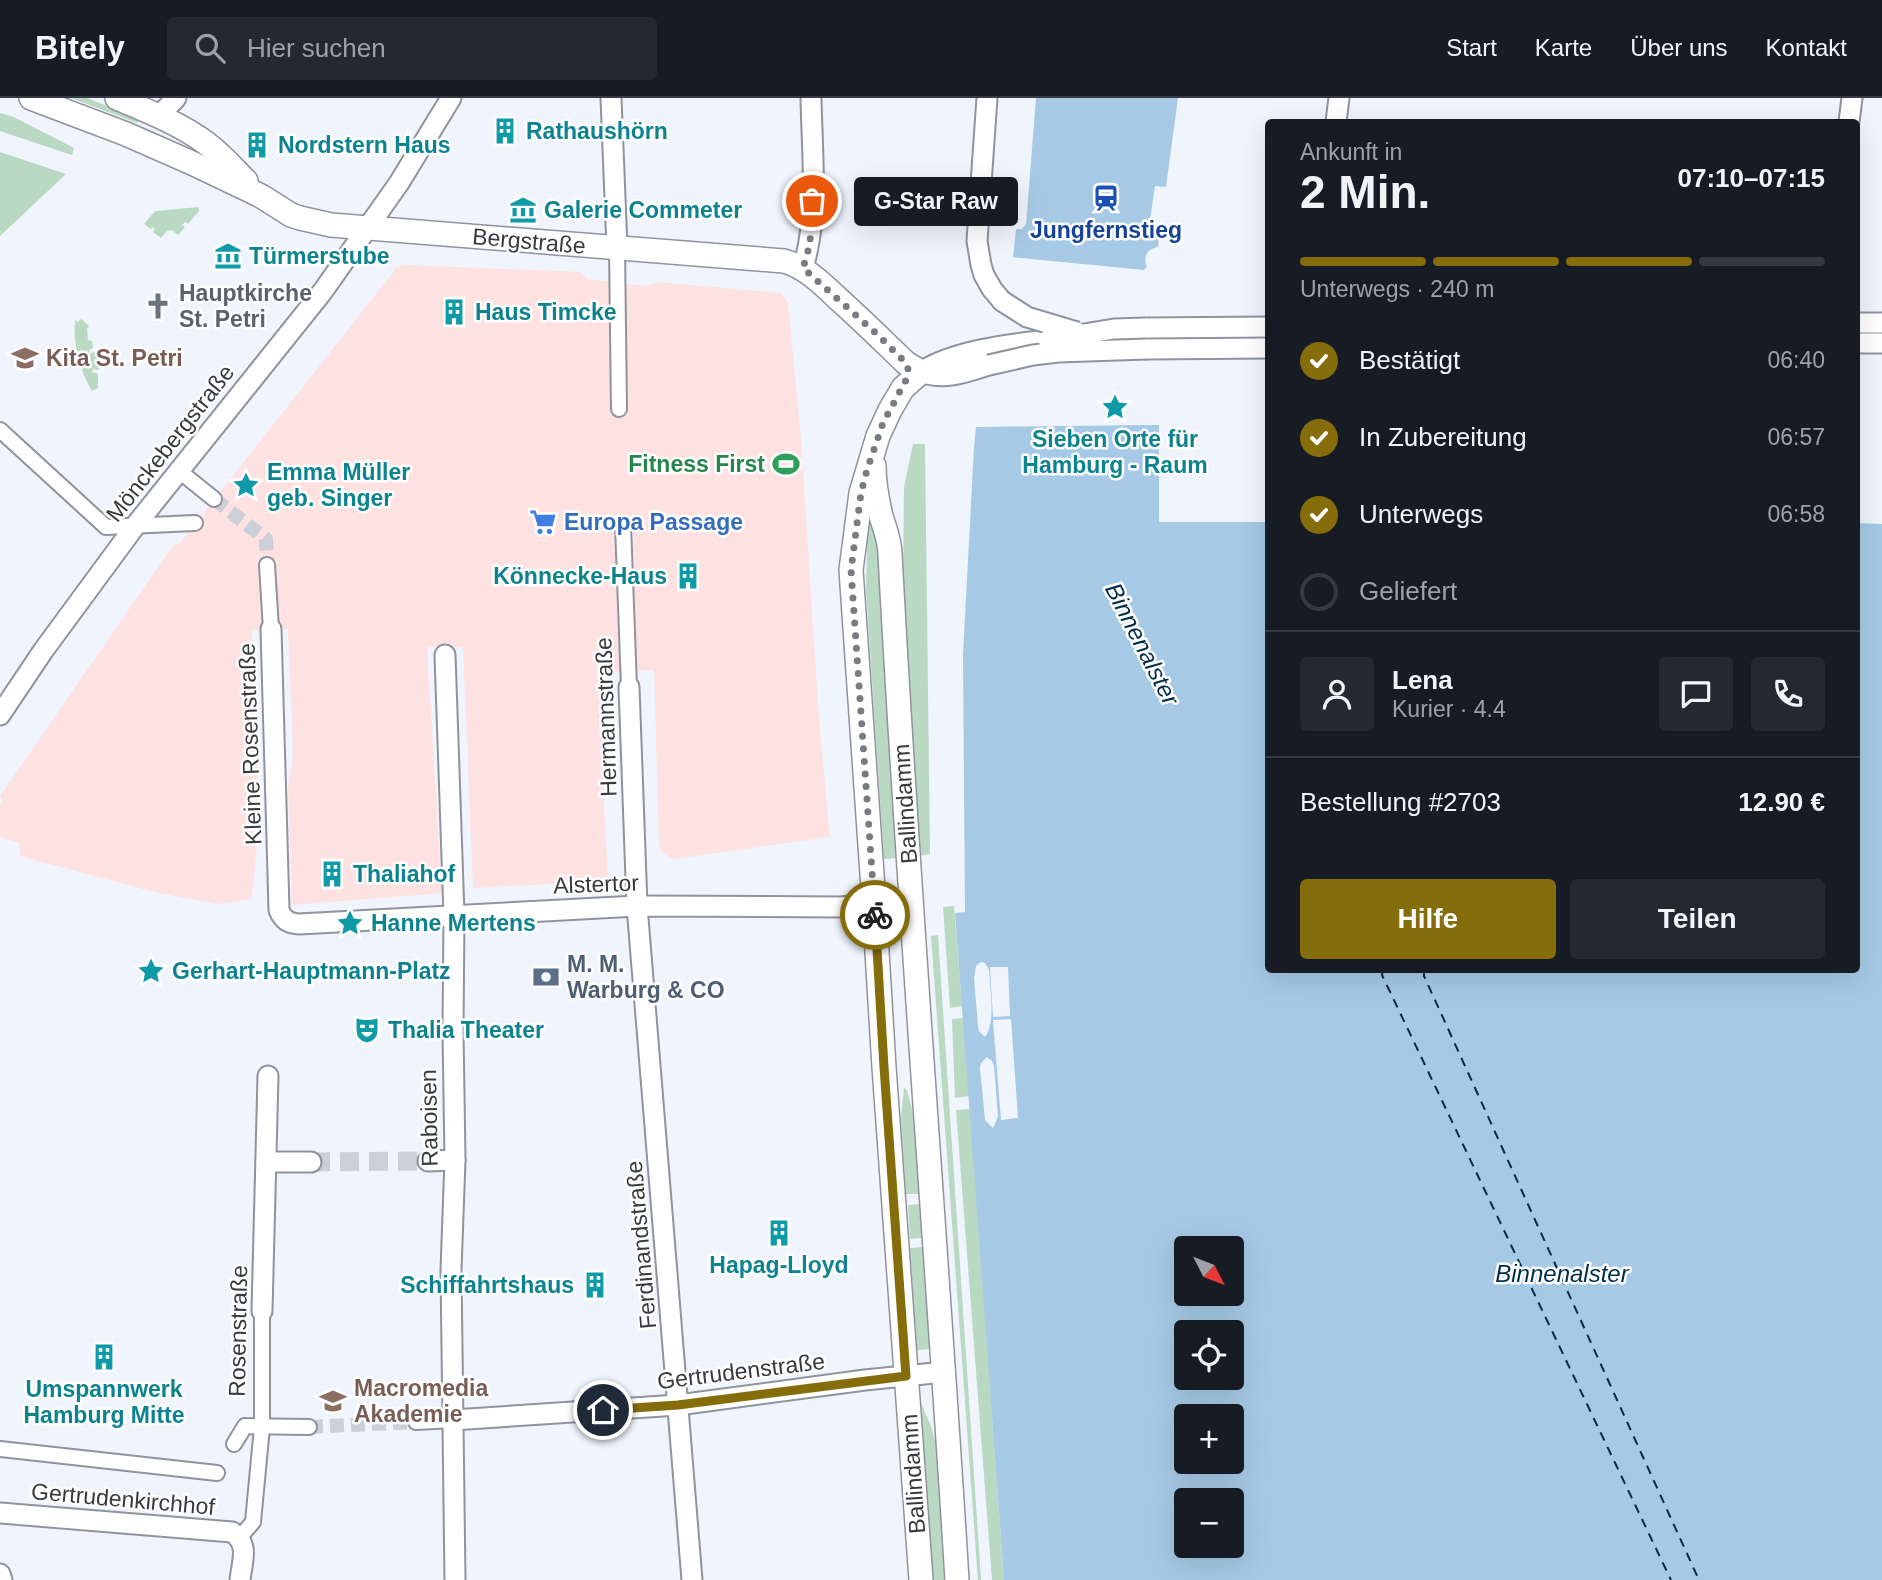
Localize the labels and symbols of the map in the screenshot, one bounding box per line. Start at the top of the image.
building icon: Rathaushörn [490,116,520,146]
place label: Rathaushörn [526,118,668,144]
building icon: Nordstern Haus [242,130,272,160]
place label: Nordstern Haus [278,132,451,158]
pin [782,171,842,231]
callout: G-Star Raw [854,176,1018,226]
station icon: Jungfernstieg [1091,183,1121,213]
museum icon: Galerie Commeter [508,195,538,225]
place label: Galerie Commeter [544,197,742,223]
place label: Jungfernstieg [1030,217,1182,243]
street label: Bergstraße [471,223,587,259]
museum icon: Türmerstube [213,241,243,271]
place label: Türmerstube [249,243,390,269]
place label: Hauptkirche St. Petri [179,280,312,332]
church icon: Hauptkirche St. Petri [143,291,173,321]
building icon: Haus Timcke [439,297,469,327]
place label: Haus Timcke [475,299,616,325]
school or university icon: Kita St. Petri [10,343,40,373]
place label: Kita St. Petri [46,345,183,371]
street label: Mönckebergstraße [101,359,239,527]
place icon: Sieben Orte für Hamburg - Raum [1100,392,1130,422]
place label: Sieben Orte für Hamburg - Raum [1022,426,1208,478]
sports icon: Fitness First [771,449,801,479]
place label: Fitness First [628,451,765,477]
place label: Emma Müller geb. Singer [267,459,410,511]
place icon: Emma Müller geb. Singer [231,470,261,500]
supermarket icon: Europa Passage [528,507,558,537]
place label: Europa Passage [564,509,743,535]
building icon: Könnecke-Haus [673,561,703,591]
place label: Könnecke-Haus [493,563,667,589]
water label: Binnenalster [1100,578,1185,710]
street label: Hermannstraße [590,637,622,797]
street label: Kleine Rosenstraße [233,643,267,845]
street label: Ballindamm [888,743,922,865]
building icon: Thaliahof [317,859,347,889]
place label: Thaliahof [353,861,456,887]
street label: Alstertor [553,870,640,898]
courier [840,880,910,950]
place icon: Hanne Mertens [335,908,365,938]
place label: Hanne Mertens [371,910,536,936]
place label: M. M. Warburg & CO [567,951,725,1003]
place icon: Gerhart-Hauptmann-Platz [136,956,166,986]
place label: Gerhart-Hauptmann-Platz [172,958,451,984]
bank icon: M. M. Warburg & CO [531,962,561,992]
theatre icon: Thalia Theater [352,1015,382,1045]
place label: Thalia Theater [388,1017,544,1043]
street label: Raboisen [415,1069,443,1167]
street label: Ferdinandstraße [621,1160,661,1330]
building icon: Hapag-Lloyd [764,1218,794,1248]
north arrow [1174,1236,1244,1306]
place label: Hapag-Lloyd [709,1252,849,1278]
water label: Binnenalster [1495,1260,1630,1287]
street label: Rosenstraße [224,1265,252,1397]
building icon: Schiffahrtshaus [580,1270,610,1300]
place label: Schiffahrtshaus [400,1272,574,1298]
building icon: Umspannwerk Hamburg Mitte [89,1342,119,1372]
street label: Gertrudenstraße [656,1348,826,1394]
place label: Macromedia Akademie [354,1375,488,1427]
place label: Umspannwerk Hamburg Mitte [24,1376,185,1428]
pin [573,1380,633,1440]
school or university icon: Macromedia Akademie [318,1386,348,1416]
street label: Ballindamm [896,1413,930,1535]
street label: Gertrudenkirchhof [30,1478,216,1520]

